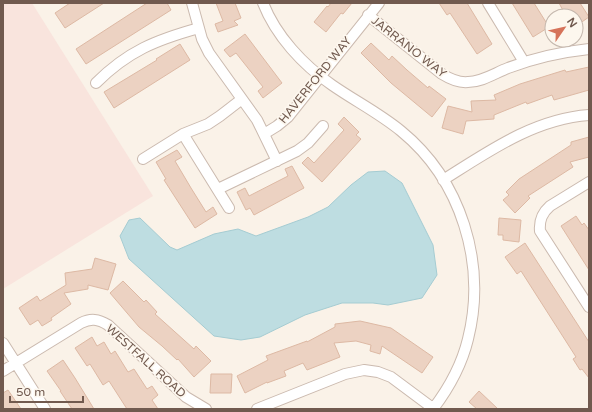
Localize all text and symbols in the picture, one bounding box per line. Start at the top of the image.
north arrow [544,8,584,48]
street label: JARRANO WAY [369,13,449,81]
text: N [564,15,580,30]
street label: HAVERFORD WAY [276,34,354,126]
street label: WESTFALL ROAD [103,321,189,401]
scale bar [10,378,83,404]
text: 50 m [16,385,45,399]

